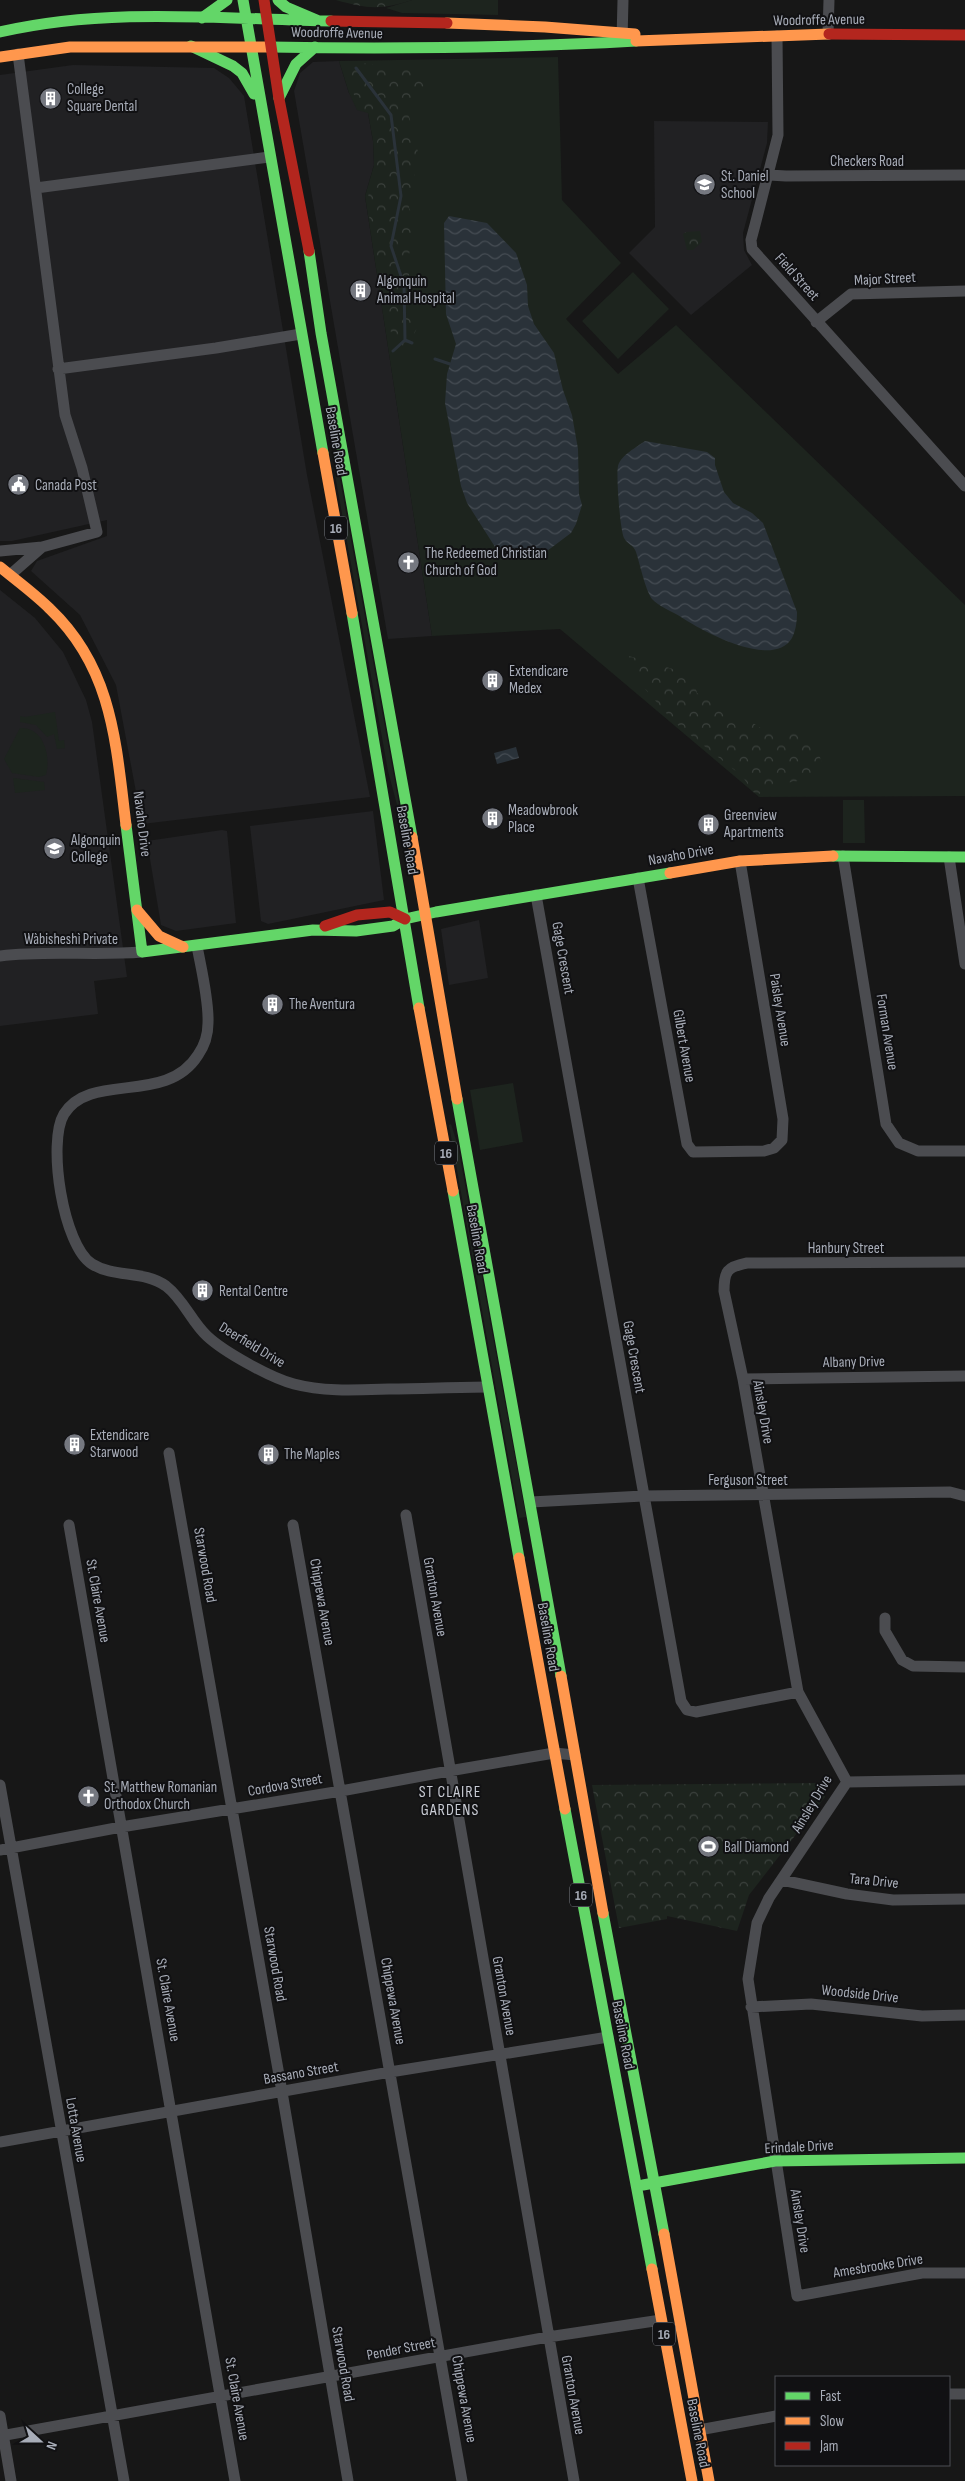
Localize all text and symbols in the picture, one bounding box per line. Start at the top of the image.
street label: Woodroffe Avenue [773,10,865,30]
street label: Woodroffe Avenue [291,23,383,43]
place label: College Square Dental [67,80,137,116]
building icon: College Square Dental [39,86,63,110]
street label: Checkers Road [830,152,904,171]
place label: St. Daniel School [721,167,768,203]
school or university icon: St. Daniel School [693,173,717,197]
street label: Field Street [771,249,824,305]
street label: Major Street [854,268,917,290]
place label: Algonquin Animal Hospital [376,272,455,308]
building icon: Algonquin Animal Hospital [349,278,373,302]
street label: Baseline Road [321,405,351,477]
public building icon: Canada Post [7,473,31,497]
place label: Canada Post [35,476,97,495]
road number: 16 [325,516,347,540]
place label: The Redeemed Christian Church of God [425,544,547,580]
church icon: The Redeemed Christian Church of God [397,550,421,574]
place label: Extendicare Medex [509,662,568,698]
building icon: Extendicare Medex [481,668,505,692]
street label: Navaho Drive [129,790,155,858]
place label: Meadowbrook Place [508,801,578,837]
street label: Baseline Road [392,804,422,876]
place label: Greenview Apartments [723,806,784,842]
building icon: Meadowbrook Place [480,807,504,831]
building icon: Greenview Apartments [696,812,720,836]
place label: Algonquin College [70,831,121,867]
school or university icon: Algonquin College [43,837,67,861]
street label: Navaho Drive [647,840,715,870]
street label: Gage Crescent [547,920,579,996]
street label: Wàbisheshì Private [24,930,118,949]
street label: Paisley Avenue [765,972,795,1048]
building icon: The Aventura [261,992,285,1016]
street label: Forman Avenue [872,993,902,1071]
place label: The Aventura [289,995,355,1014]
street label: Gilbert Avenue [668,1008,700,1084]
road number: 16 [435,1142,457,1164]
street label: Baseline Road [462,1203,492,1275]
street label: Hanbury Street [808,1239,885,1258]
building icon: Rental Centre [191,1279,215,1303]
place label: Rental Centre [219,1282,288,1301]
street label: Deerfield Drive [215,1318,289,1372]
street label: Gage Crescent [618,1319,650,1395]
street label: Albany Drive [822,1352,885,1372]
street label: Ainsley Drive [748,1378,778,1445]
place label: Extendicare Starwood [90,1426,149,1462]
building icon: Extendicare Starwood [62,1432,86,1456]
building icon: The Maples [256,1442,280,1466]
place label: The Maples [284,1445,340,1464]
street label: Ferguson Street [708,1471,788,1490]
street label: Starwood Road [189,1526,221,1604]
street label: Granton Avenue [419,1556,451,1638]
street label: Chippewa Avenue [305,1557,339,1647]
street label: St. Claire Avenue [81,1558,115,1644]
street label: Baseline Road [533,1601,563,1673]
street label: Cordova Street [246,1769,324,1801]
street label: Ainsley Drive [787,1772,837,1837]
place label: St. Matthew Romanian Orthodox Church [104,1778,217,1814]
district label: ST CLAIRE GARDENS [419,1783,481,1820]
church icon: St. Matthew Romanian Orthodox Church [76,1784,100,1808]
sports icon: Ball Diamond [696,1835,720,1859]
place label: Ball Diamond [724,1838,789,1857]
street label: Tara Drive [848,1869,900,1893]
road number: 16 [570,1884,592,1906]
street label: Starwood Road [259,1925,291,2003]
street label: Granton Avenue [488,1955,520,2037]
street label: Chippewa Avenue [376,1956,410,2046]
street label: St. Claire Avenue [151,1957,185,2043]
street label: Woodside Drive [821,1981,899,2007]
street label: Baseline Road [607,1999,639,2071]
street label: Bassano Street [262,2057,340,2089]
street label: Lotta Avenue [61,2096,91,2164]
street label: Erindale Drive [764,2136,834,2158]
street label: Ainsley Drive [785,2187,814,2254]
street label: Amesbrooke Drive [831,2250,924,2283]
road number: 16 [653,2322,675,2346]
street label: Starwood Road [327,2325,359,2403]
street label: Pender Street [365,2333,437,2365]
street label: Chippewa Avenue [447,2354,481,2444]
street label: Granton Avenue [557,2354,589,2436]
street label: St. Claire Avenue [220,2356,254,2442]
legend [775,2376,950,2466]
text: Fast [820,2387,842,2406]
street label: Baseline Road [682,2397,714,2469]
text: Slow [820,2412,844,2431]
north arrow [15,2416,65,2466]
text: Jam [819,2437,838,2456]
text: N [42,2439,61,2452]

